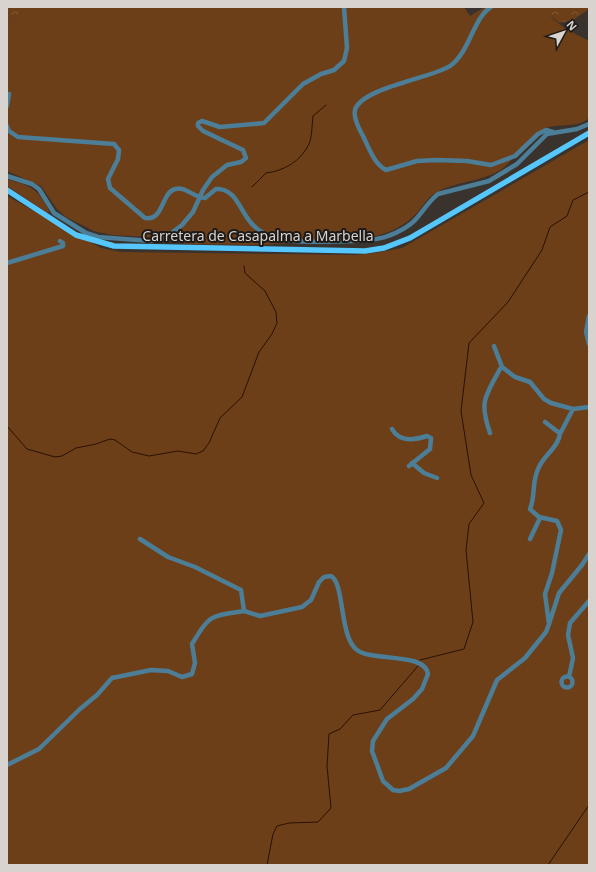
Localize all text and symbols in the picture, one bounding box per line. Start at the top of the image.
north arrow [544,12,584,52]
text: N [563,17,581,34]
street label: Carretera de Casapalma a Marbella [142,226,374,245]

